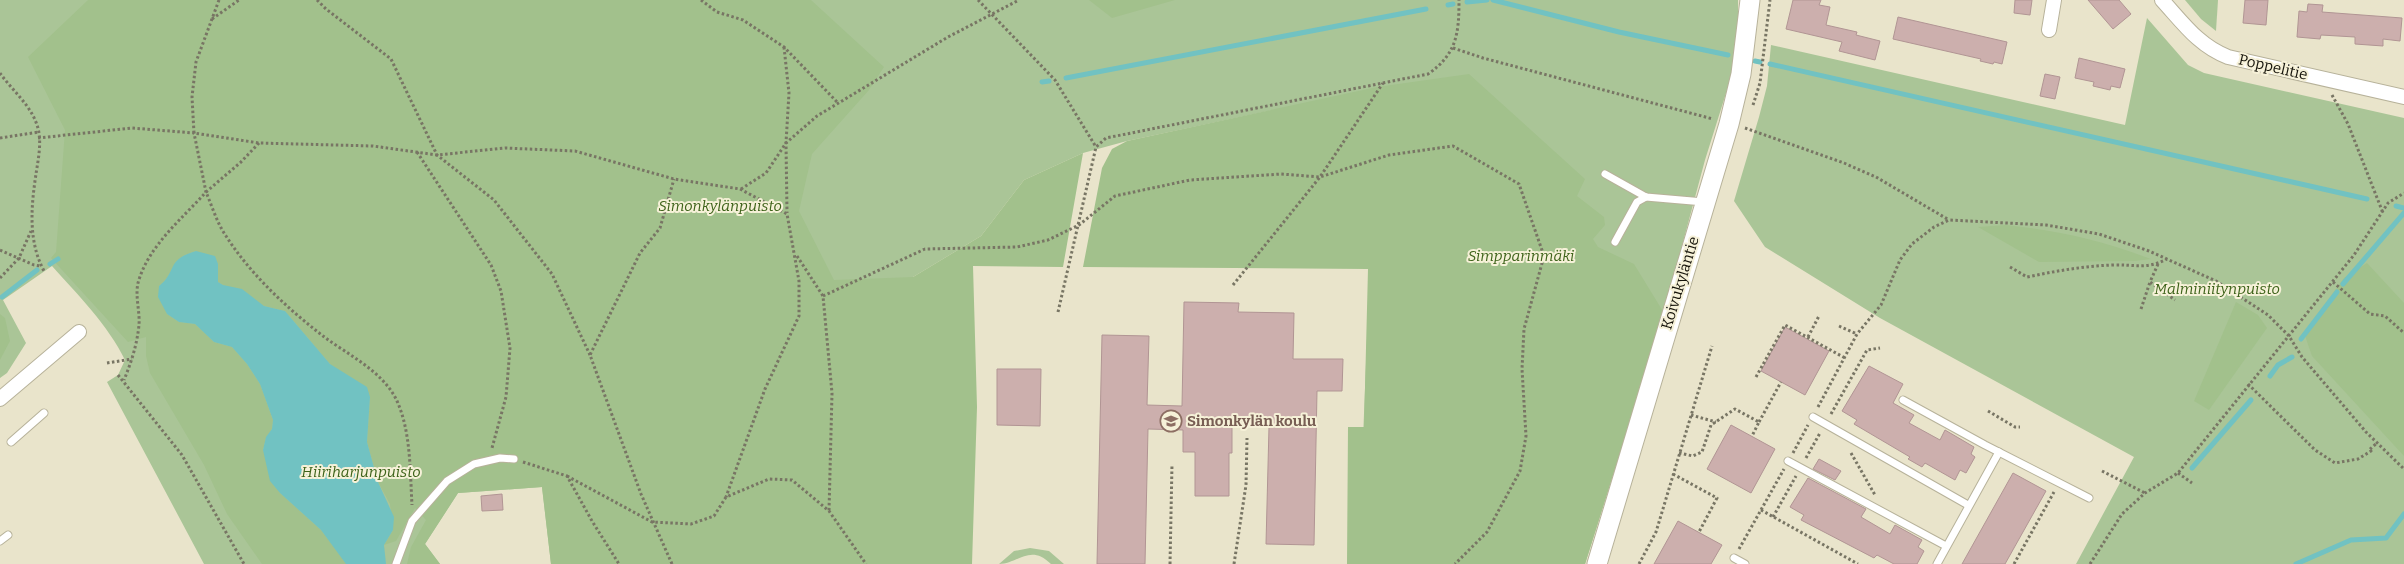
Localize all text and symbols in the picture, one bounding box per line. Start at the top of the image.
street label: Poppelitie [2237,50,2309,84]
park label: Simonkylänpuisto [658,197,782,215]
street label: Koivukyläntie [1657,234,1703,332]
park label: Simpparinmäki [1468,247,1574,265]
park label: Malminiitynpuisto [2154,280,2280,298]
school or university icon: Simonkylän koulu [1159,409,1183,433]
place label: Simonkylän koulu [1187,412,1317,430]
park label: Hiiriharjunpuisto [301,463,421,481]

